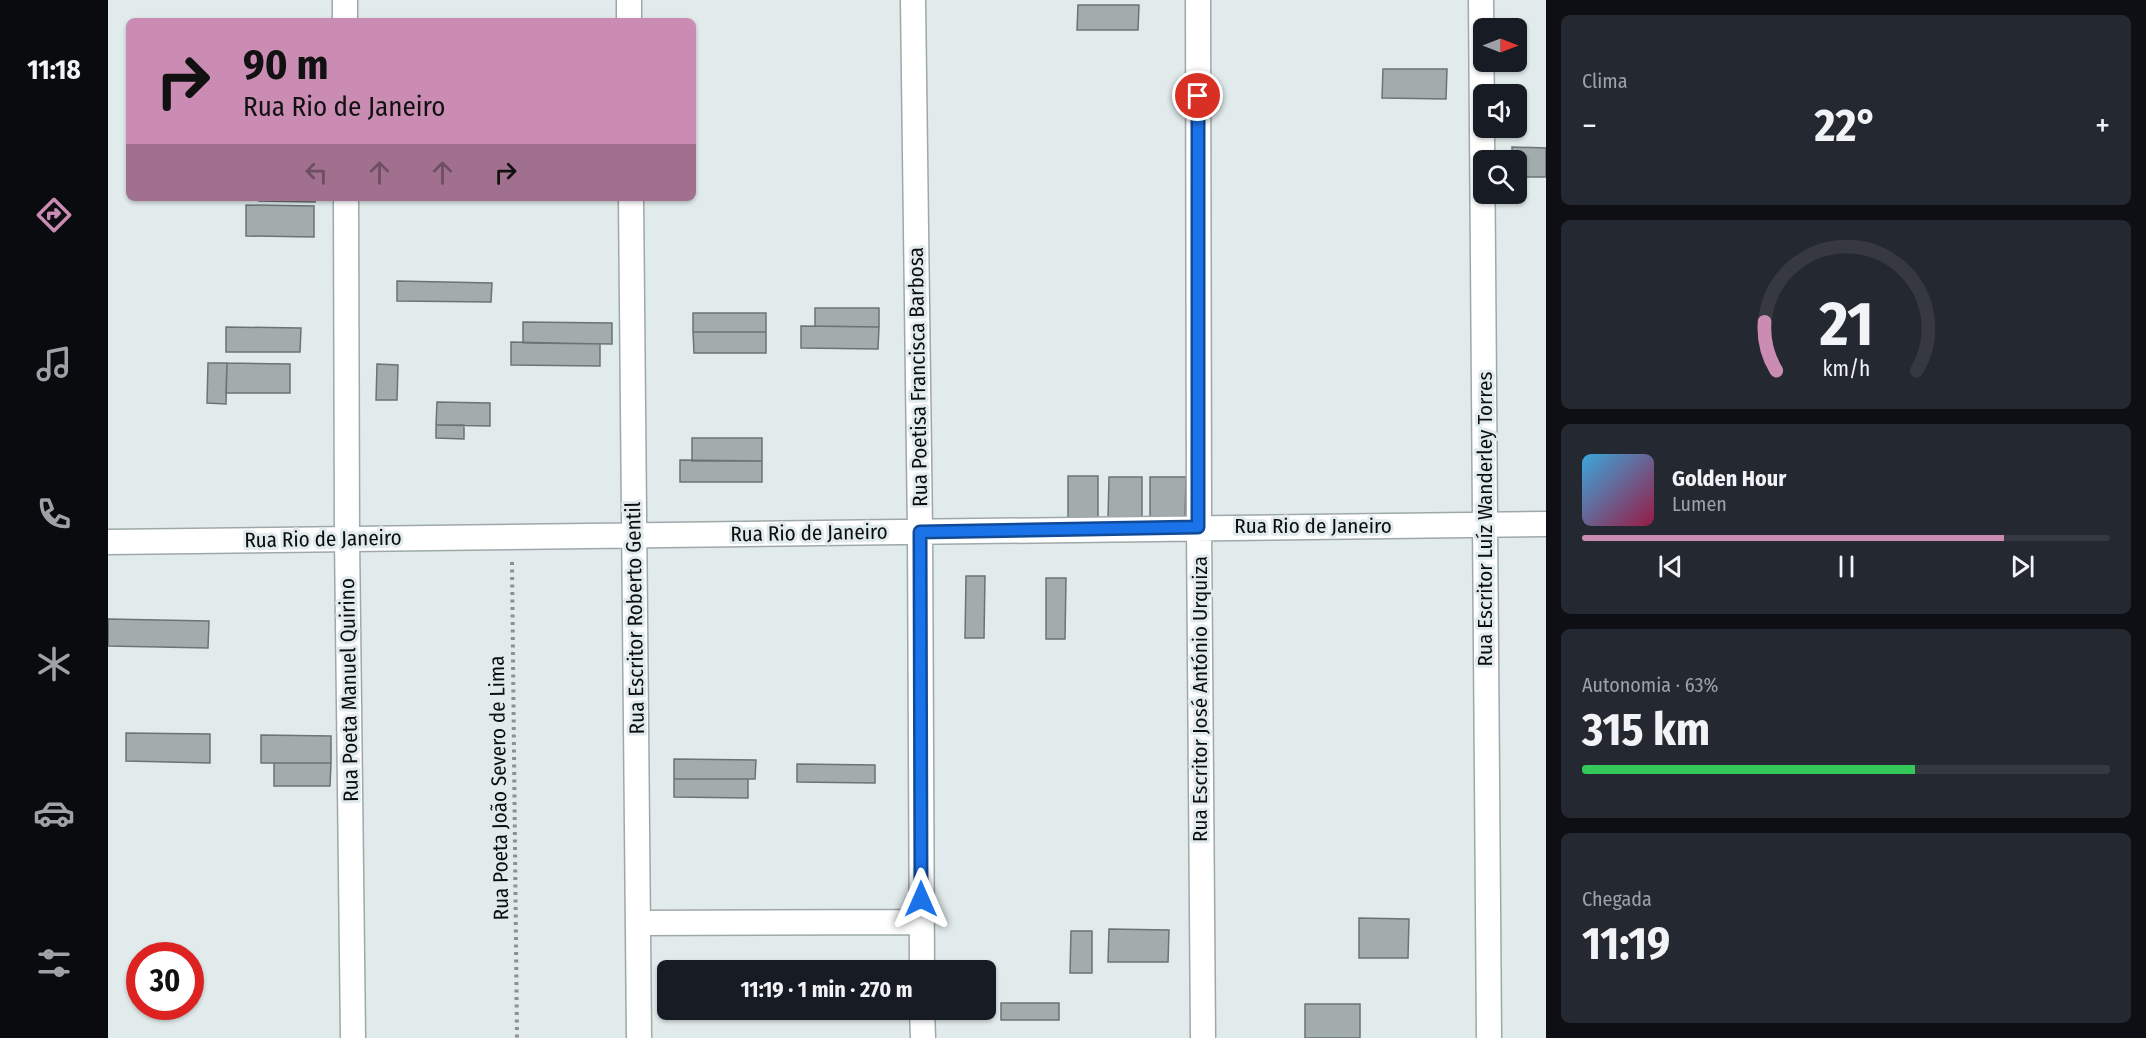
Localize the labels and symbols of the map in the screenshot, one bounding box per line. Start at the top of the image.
north arrow [1473,18,1527,72]
pin [1172,70,1223,121]
street label: Rua Poetisa Francisca Barbosa [903,247,933,507]
street label: Rua Escritor Luíz Wanderley Torres [1472,372,1498,666]
street label: Rua Escritor Roberto Gentil [620,501,650,735]
street label: Rua Rio de Janeiro [1234,513,1392,539]
street label: Rua Rio de Janeiro [730,519,888,547]
street label: Rua Rio de Janeiro [244,525,402,553]
street label: Rua Escritor José António Urquiza [1187,556,1213,842]
street label: Rua Poeta Manuel Quirino [334,578,364,802]
street label: Rua Poeta João Severo de Lima [484,655,514,921]
position arrow [889,867,953,931]
speed limit sign: 30 [126,942,204,1020]

